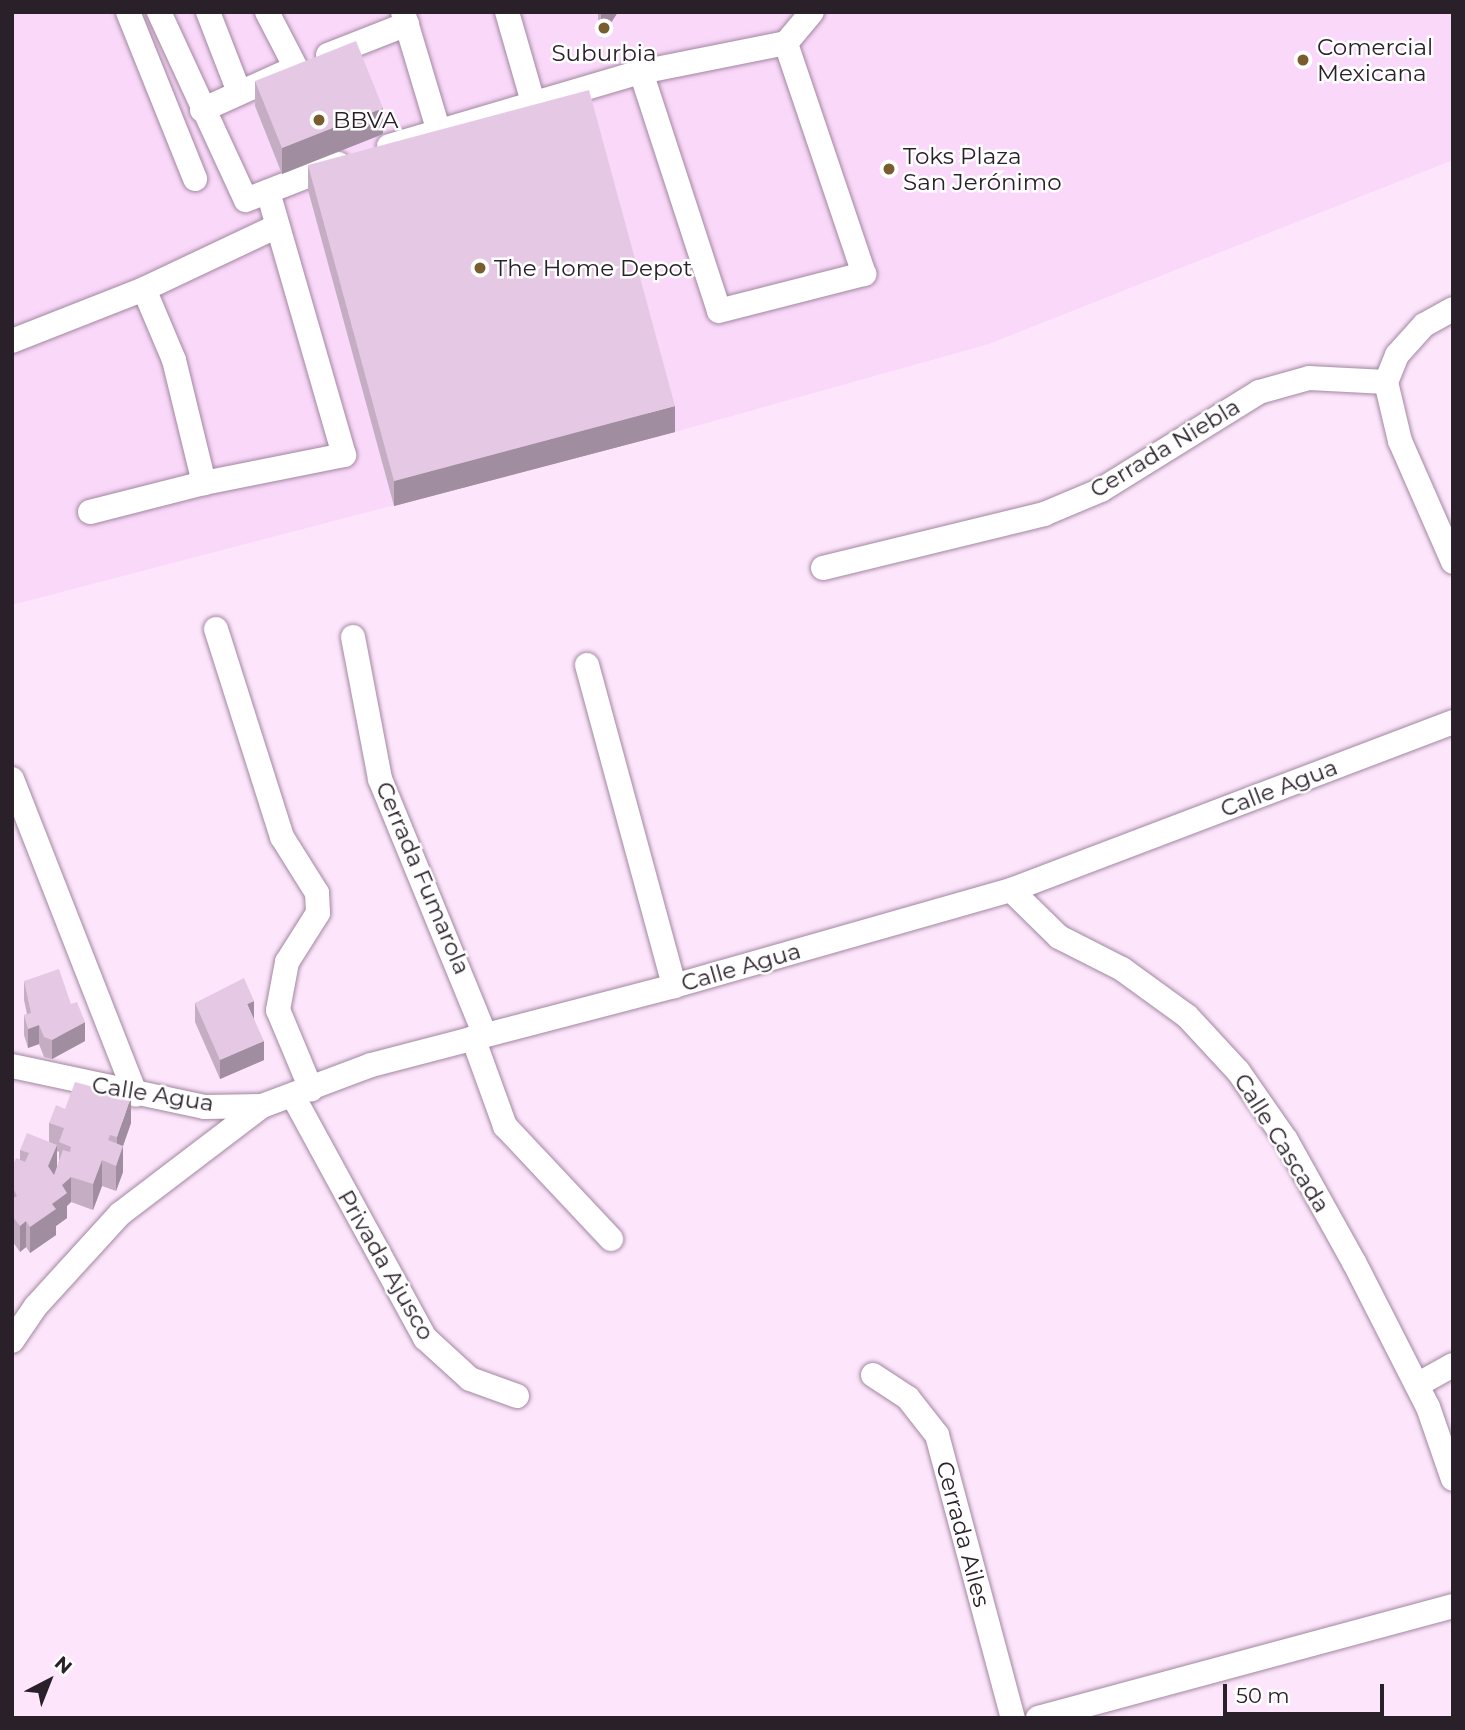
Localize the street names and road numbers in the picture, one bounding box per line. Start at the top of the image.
street label: Cerrada Niebla [1085,392,1245,504]
street label: Calle Agua [1217,753,1341,823]
street label: Cerrada Fumarola [370,778,476,978]
street label: Calle Agua [678,937,804,997]
street label: Calle Cascada [1228,1068,1336,1218]
street label: Calle Agua [90,1071,216,1117]
street label: Privada Ajusco [332,1185,440,1345]
street label: Cerrada Ailes [930,1458,996,1610]

